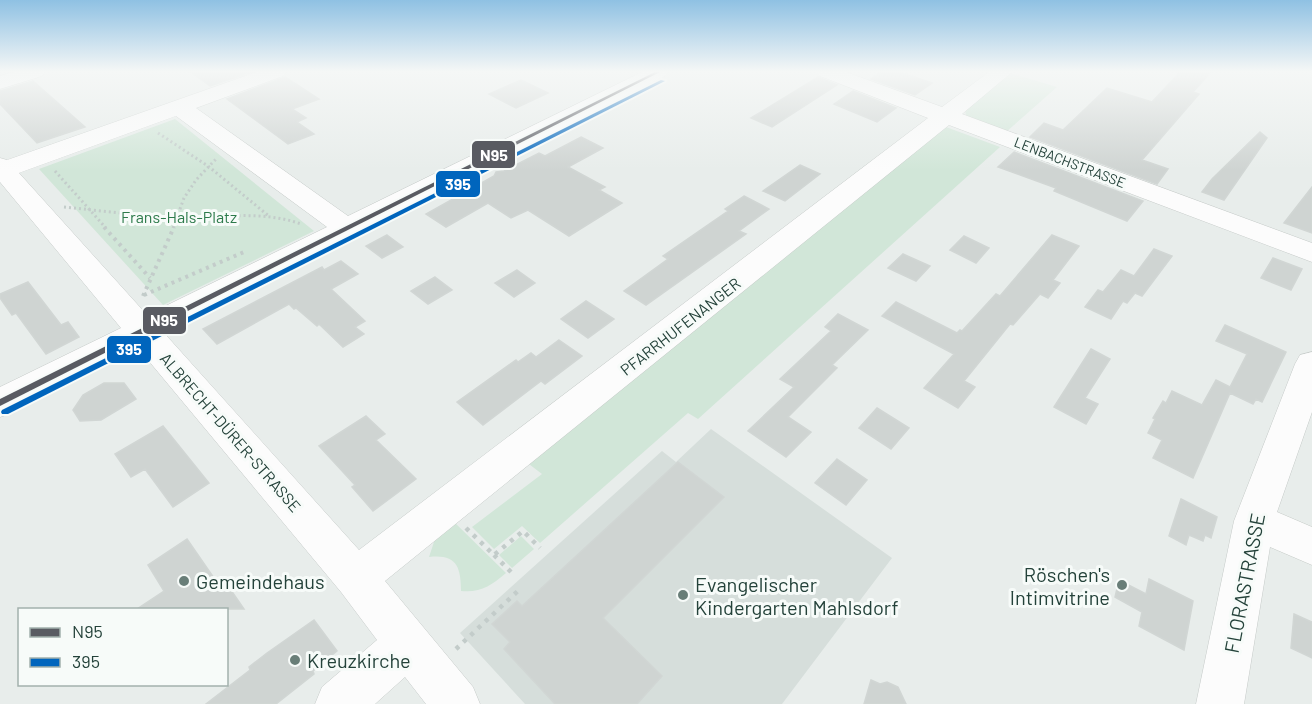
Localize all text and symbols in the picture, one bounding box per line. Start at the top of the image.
street label: LENBACHSTRASSE [1012,133,1128,191]
line badge: N95 [471,140,516,169]
text: N95 [480,145,508,164]
line badge: 395 [435,170,481,198]
text: 395 [445,174,471,193]
park label: Frans-Hals-Platz [121,207,237,226]
street label: PFARRHUFENANGER [616,273,744,379]
line badge: N95 [142,306,187,335]
text: N95 [150,310,178,329]
line badge: 395 [106,335,152,364]
text: 395 [116,339,142,358]
street label: ALBRECHT-DÜRER-STRASSE [157,349,305,515]
street label: FLORASTRASSE [1219,511,1269,655]
place label: Röschen's Intimvitrine [1010,562,1110,609]
place label: Gemeindehaus [196,569,325,593]
place label: Evangelischer Kindergarten Mahlsdorf [695,572,899,619]
marker: Gemeindehaus [177,574,191,588]
marker: Röschen's Intimvitrine [1115,578,1129,592]
marker: Evangelischer Kindergarten Mahlsdorf [676,588,690,602]
legend [18,608,228,686]
text: N95 [72,620,103,642]
place label: Kreuzkirche [307,648,411,672]
text: 395 [72,650,100,672]
marker: Kreuzkirche [288,653,302,667]

